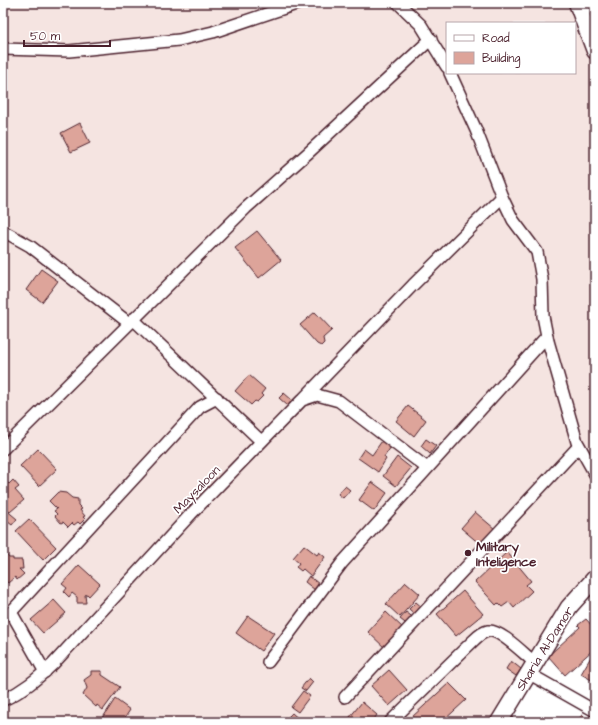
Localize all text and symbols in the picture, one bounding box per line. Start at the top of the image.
scale bar [24,22,110,48]
legend [446,22,576,74]
text: 50 m [30,28,61,45]
text: Road [482,30,510,47]
text: Building [482,50,520,68]
street label: Maysaloon [169,461,225,519]
place label: Military Inteligence [476,538,536,573]
marker: Military Inteligence [463,548,473,558]
street label: Sharia Al-Damor [512,603,578,694]

